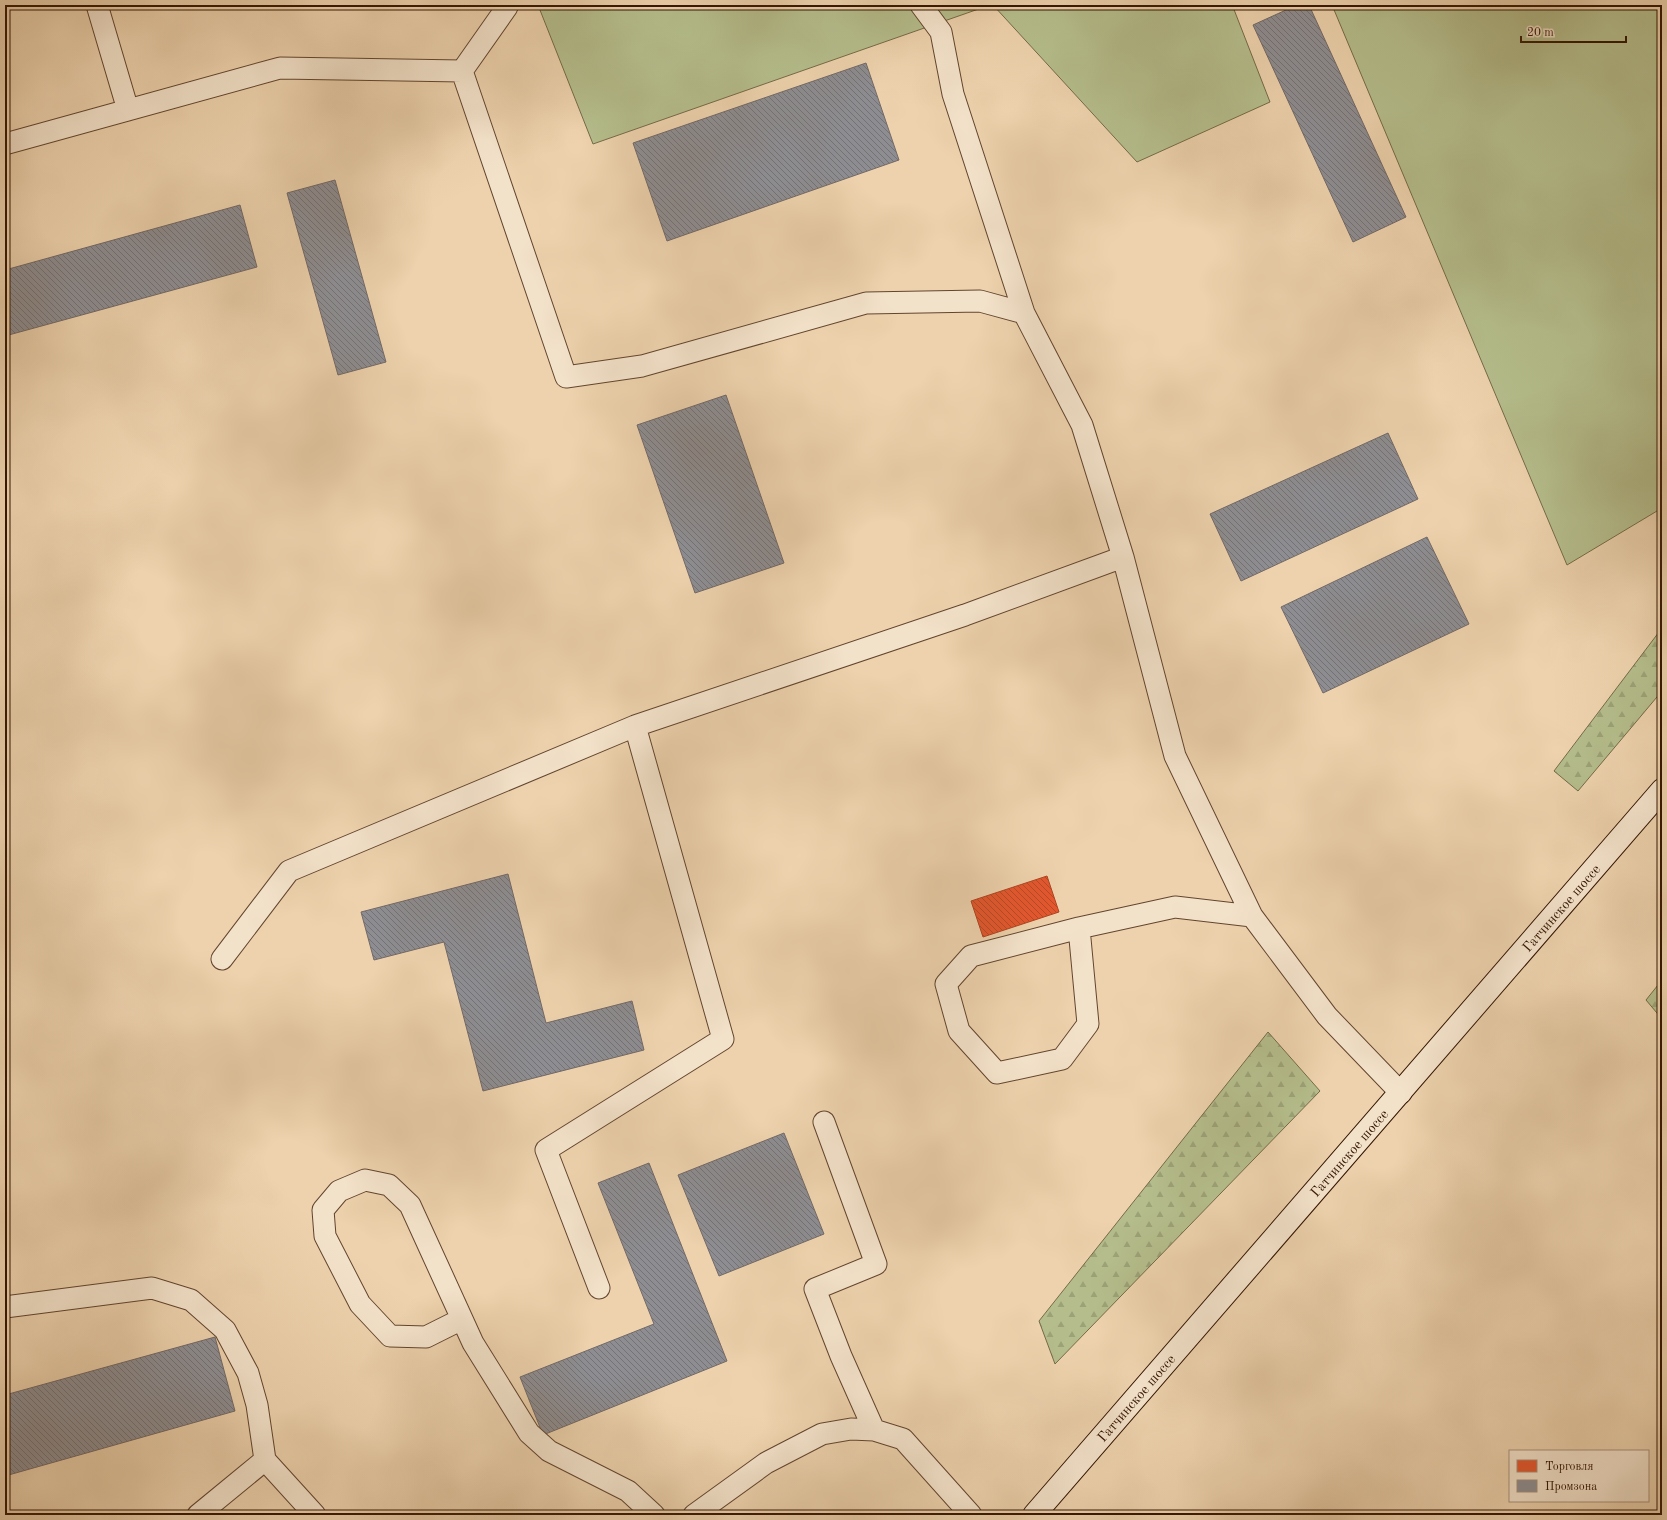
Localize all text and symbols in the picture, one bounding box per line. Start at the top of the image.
scale bar [1521,18,1626,44]
text: 20 m [1527,27,1554,39]
street label: Гатчинское шоссе [1520,862,1603,955]
street label: Гатчинское шоссе [1308,1107,1391,1200]
street label: Гатчинское шоссе [1095,1352,1178,1445]
legend [1509,1450,1649,1502]
text: Торговля [1545,1461,1594,1473]
text: Промзона [1545,1481,1597,1493]

